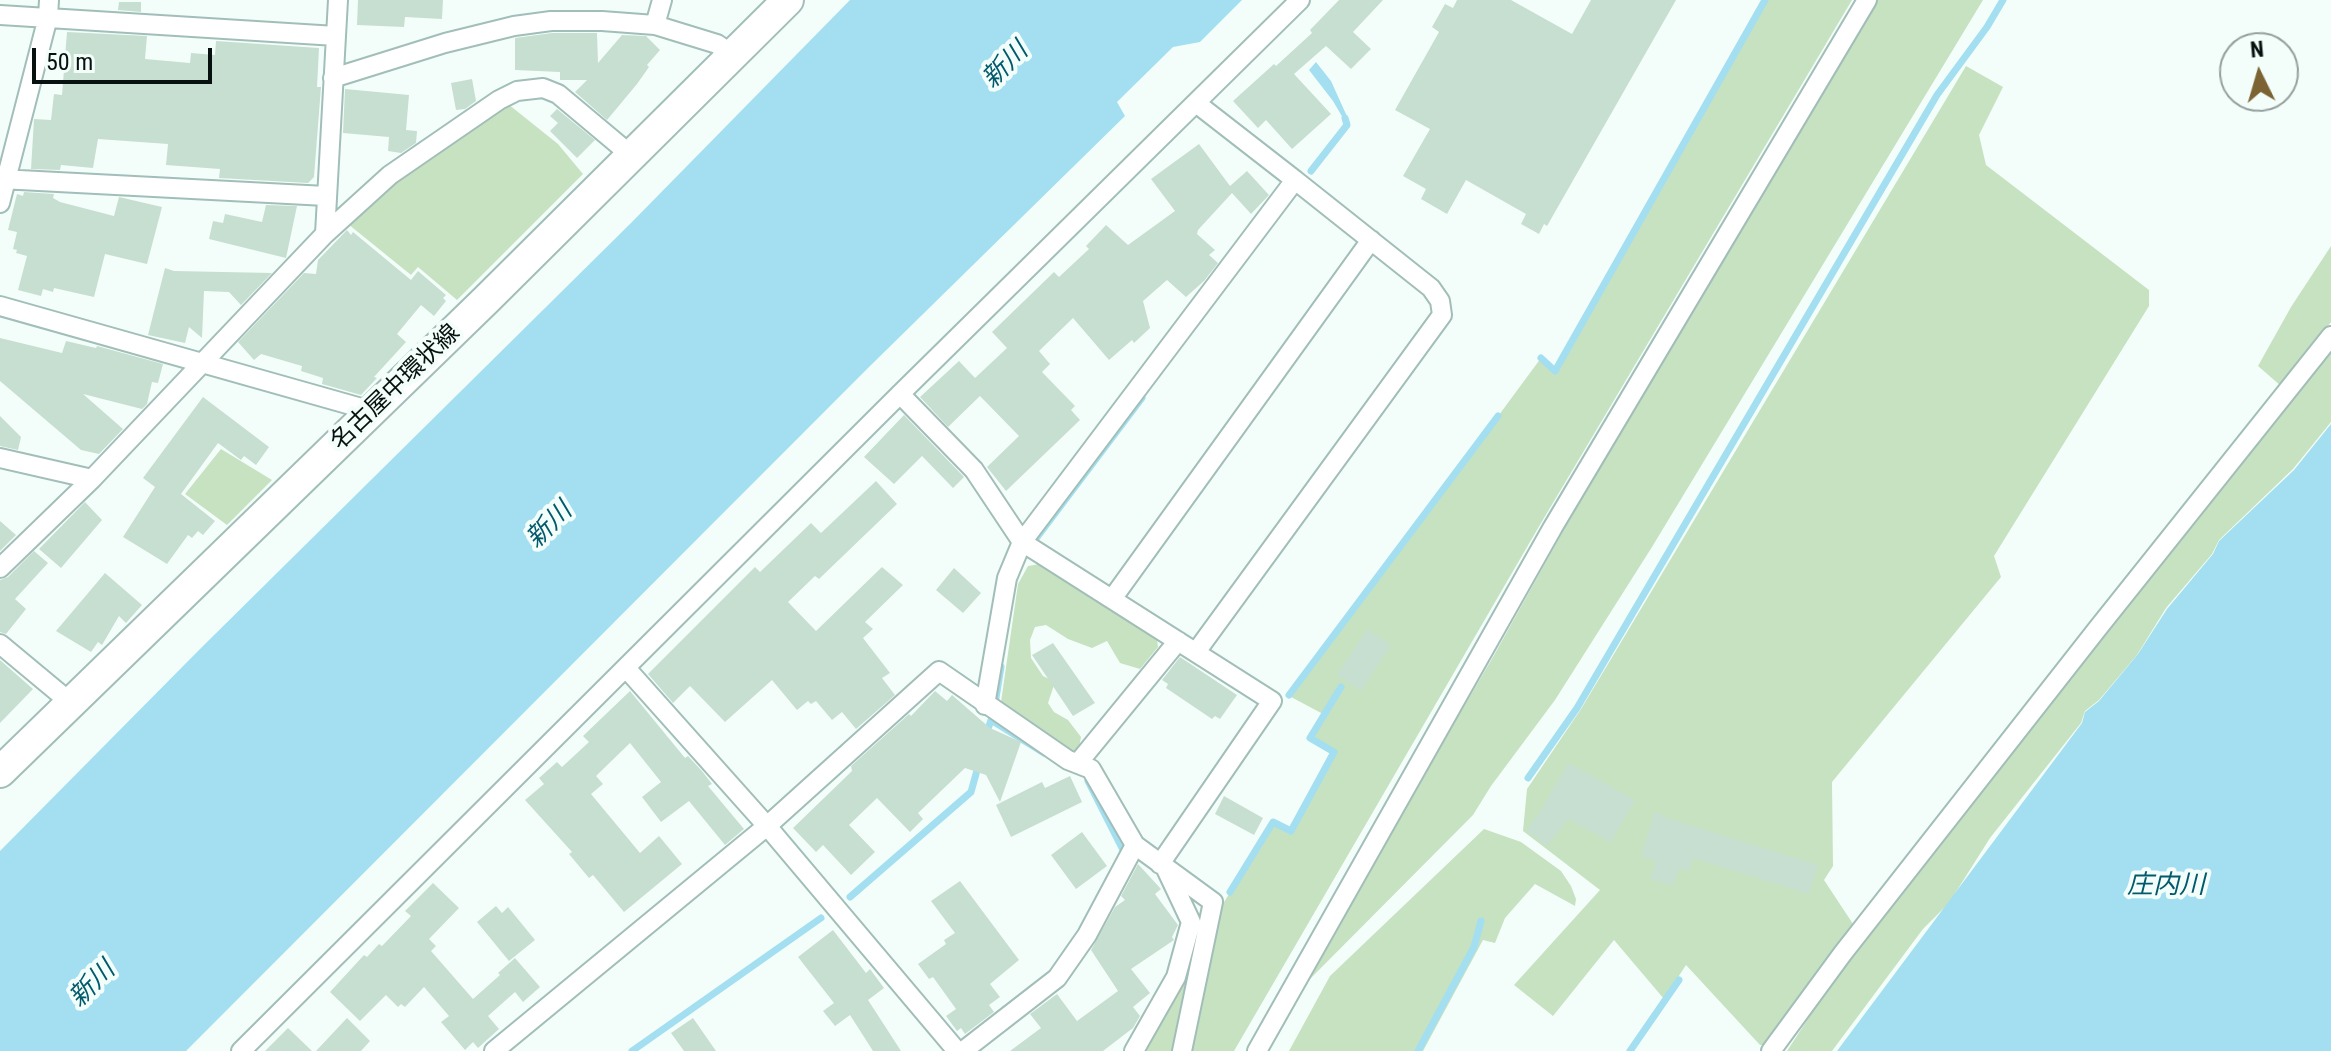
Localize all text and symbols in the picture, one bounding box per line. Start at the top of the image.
scale bar [36,32,216,82]
north arrow [2219,32,2299,112]
water label: 新川 [977,37,1035,95]
text: N [2249,37,2265,63]
text: 50 m [46,48,93,76]
street label: 名古屋中環状線 [326,319,466,457]
water label: 新川 [521,497,579,555]
water label: 庄内川 [2127,870,2205,902]
water label: 新川 [64,956,122,1014]

